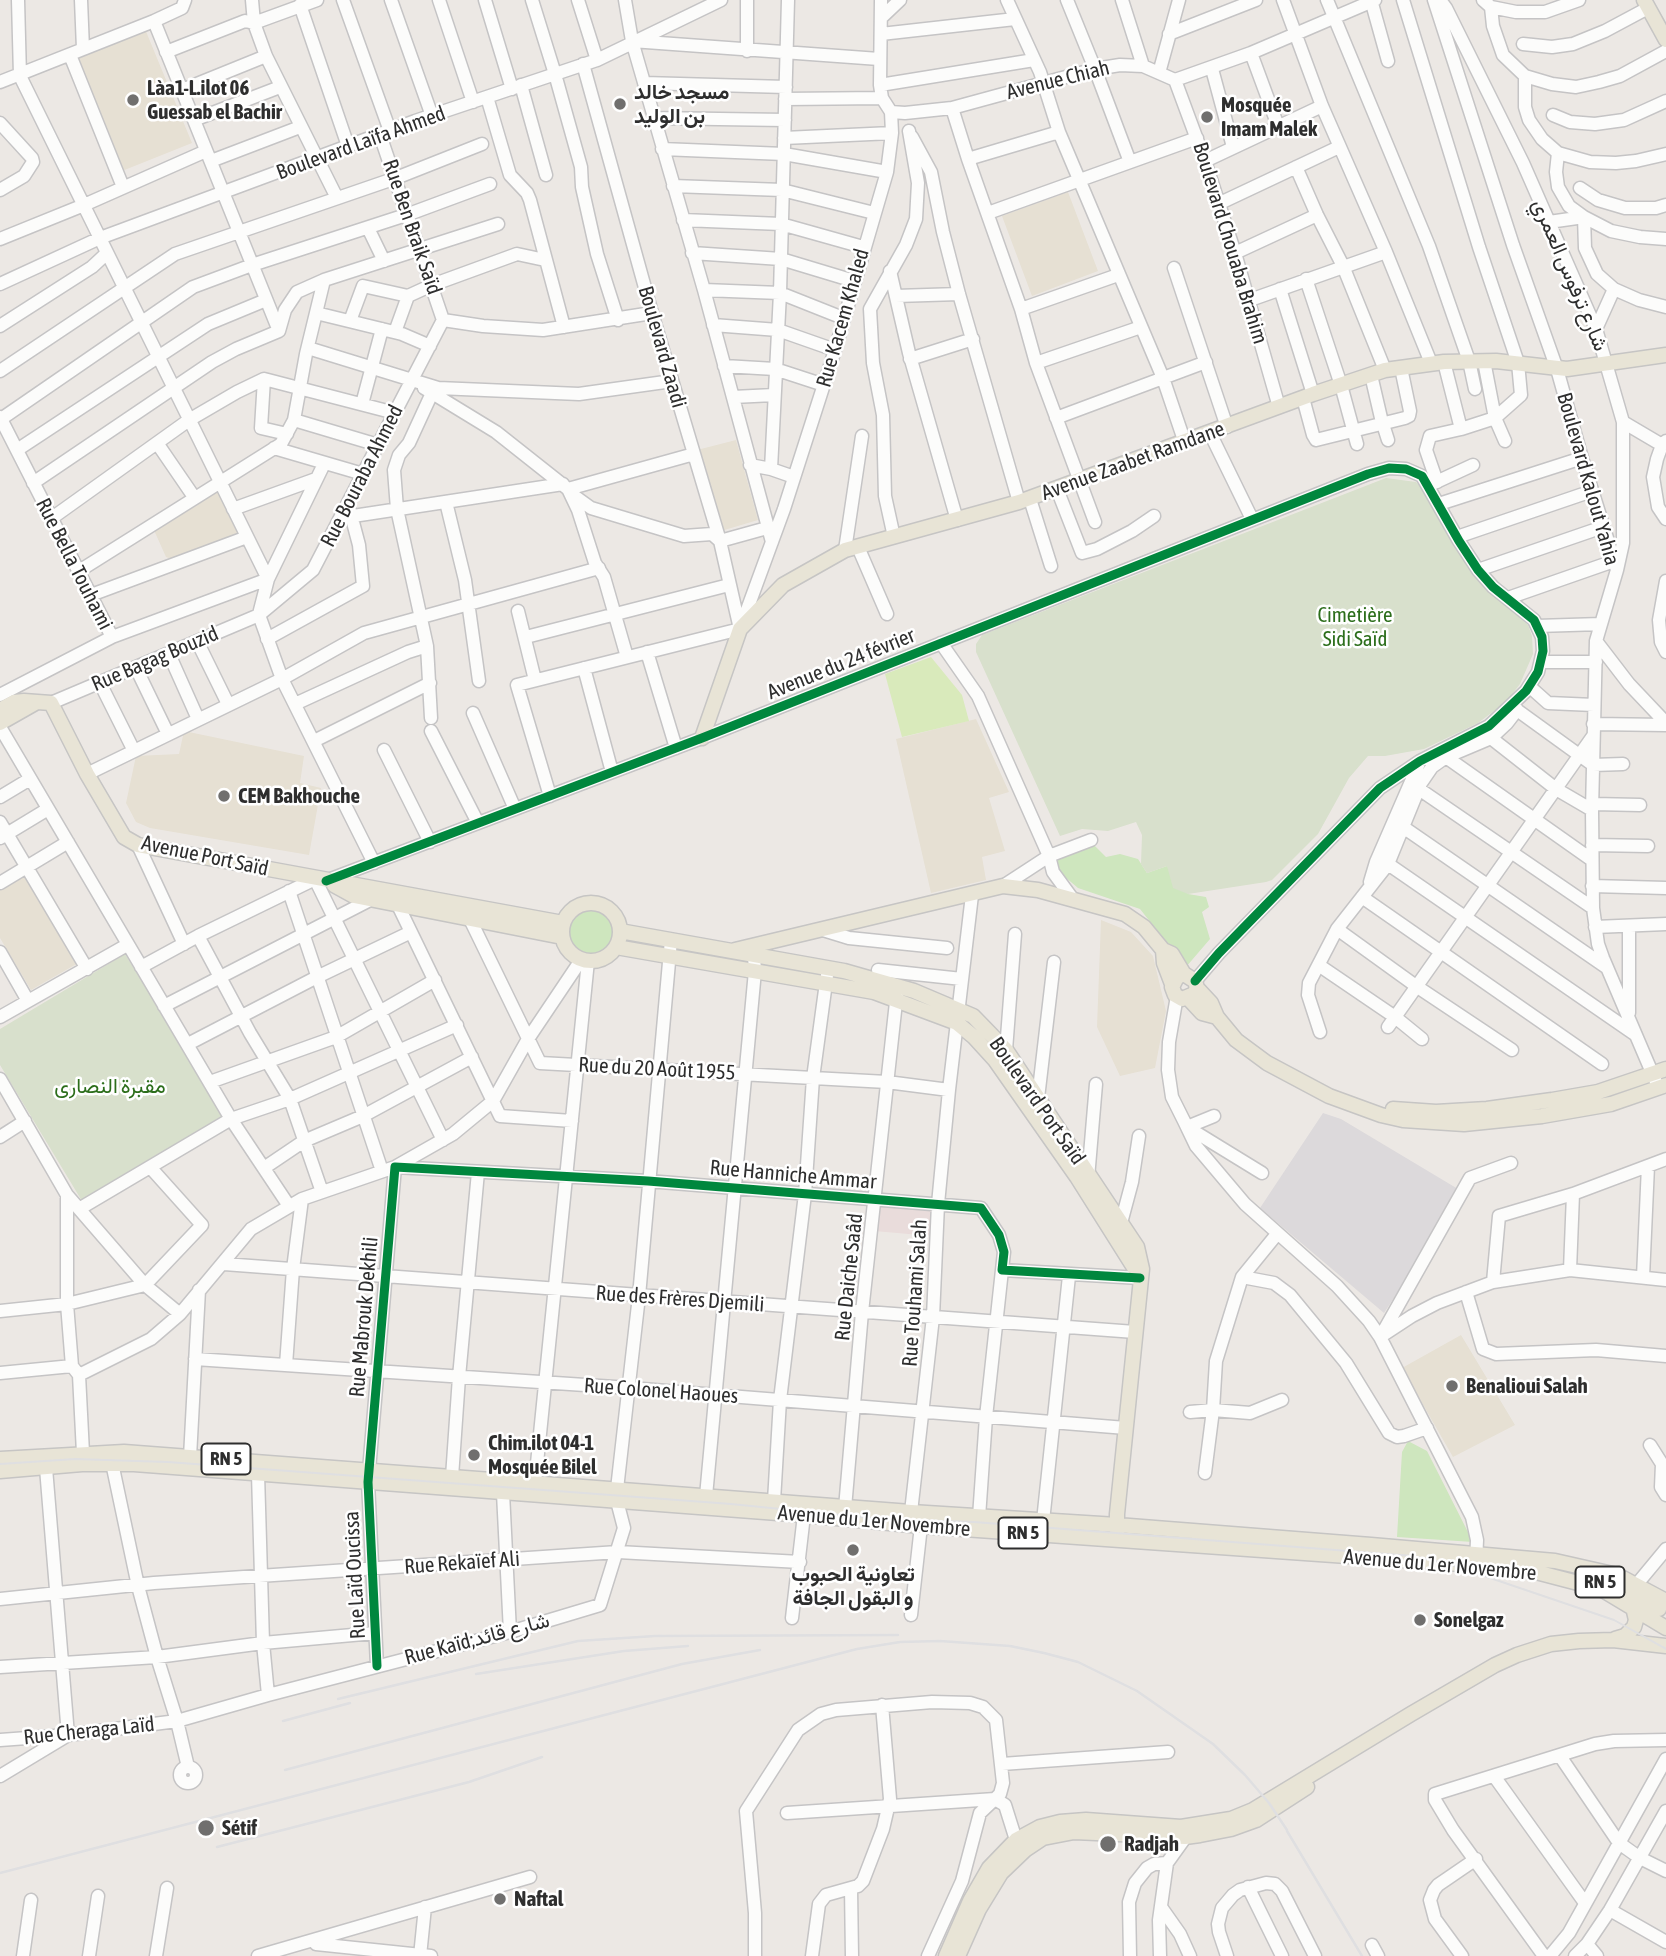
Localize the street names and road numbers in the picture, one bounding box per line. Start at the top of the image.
street label: Avenue Chiah [1004,55,1112,105]
street label: Boulevard Laïfa Ahmed [273,101,449,185]
street label: Boulevard Chouaba Brahim [1187,139,1273,347]
street label: Rue Ben Braik Saïd [377,156,447,298]
street label: شارع ترفوس العمري [1527,195,1613,355]
street label: Rue Kacem Khaled [811,246,875,390]
street label: Boulevard Zaadi [633,283,691,411]
street label: Boulevard Kalout Yahia [1551,390,1625,568]
street label: Rue Bouraba Ahmed [315,401,409,551]
street label: Avenue Zaabet Ramdane [1038,416,1228,506]
street label: Rue Bella Touhami [30,494,118,634]
street label: Rue Bagag Bouzid [88,621,222,697]
street label: Avenue du 24 février [763,623,919,705]
street label: Avenue Port Saïd [139,830,271,882]
street label: Boulevard Port Saïd [984,1032,1090,1170]
street label: Rue du 20 Août 1955 [578,1052,736,1086]
street label: Rue Hanniche Ammar [709,1155,877,1195]
street label: Rue Daiche Saâd [830,1212,868,1342]
street label: Rue Touhami Salah [897,1218,933,1368]
street label: Rue Mabrouk Dekhili [344,1236,384,1398]
street label: Rue des Frères Djemili [595,1281,765,1317]
street label: Rue Colonel Haoues [583,1373,739,1409]
road number: RN 5 [202,1443,250,1474]
street label: Avenue du 1er Novembre [777,1500,971,1542]
street label: Rue Laïd Oucissa [339,1510,371,1640]
road number: RN 5 [998,1518,1048,1548]
street label: Avenue du 1er Novembre [1343,1544,1537,1586]
street label: Rue Rekaïef Ali [403,1546,521,1580]
road number: RN 5 [1576,1566,1624,1598]
street label: Rue Kaïd;شارع قائد [402,1608,552,1670]
street label: Rue Cheraga Laïd [22,1712,156,1750]

